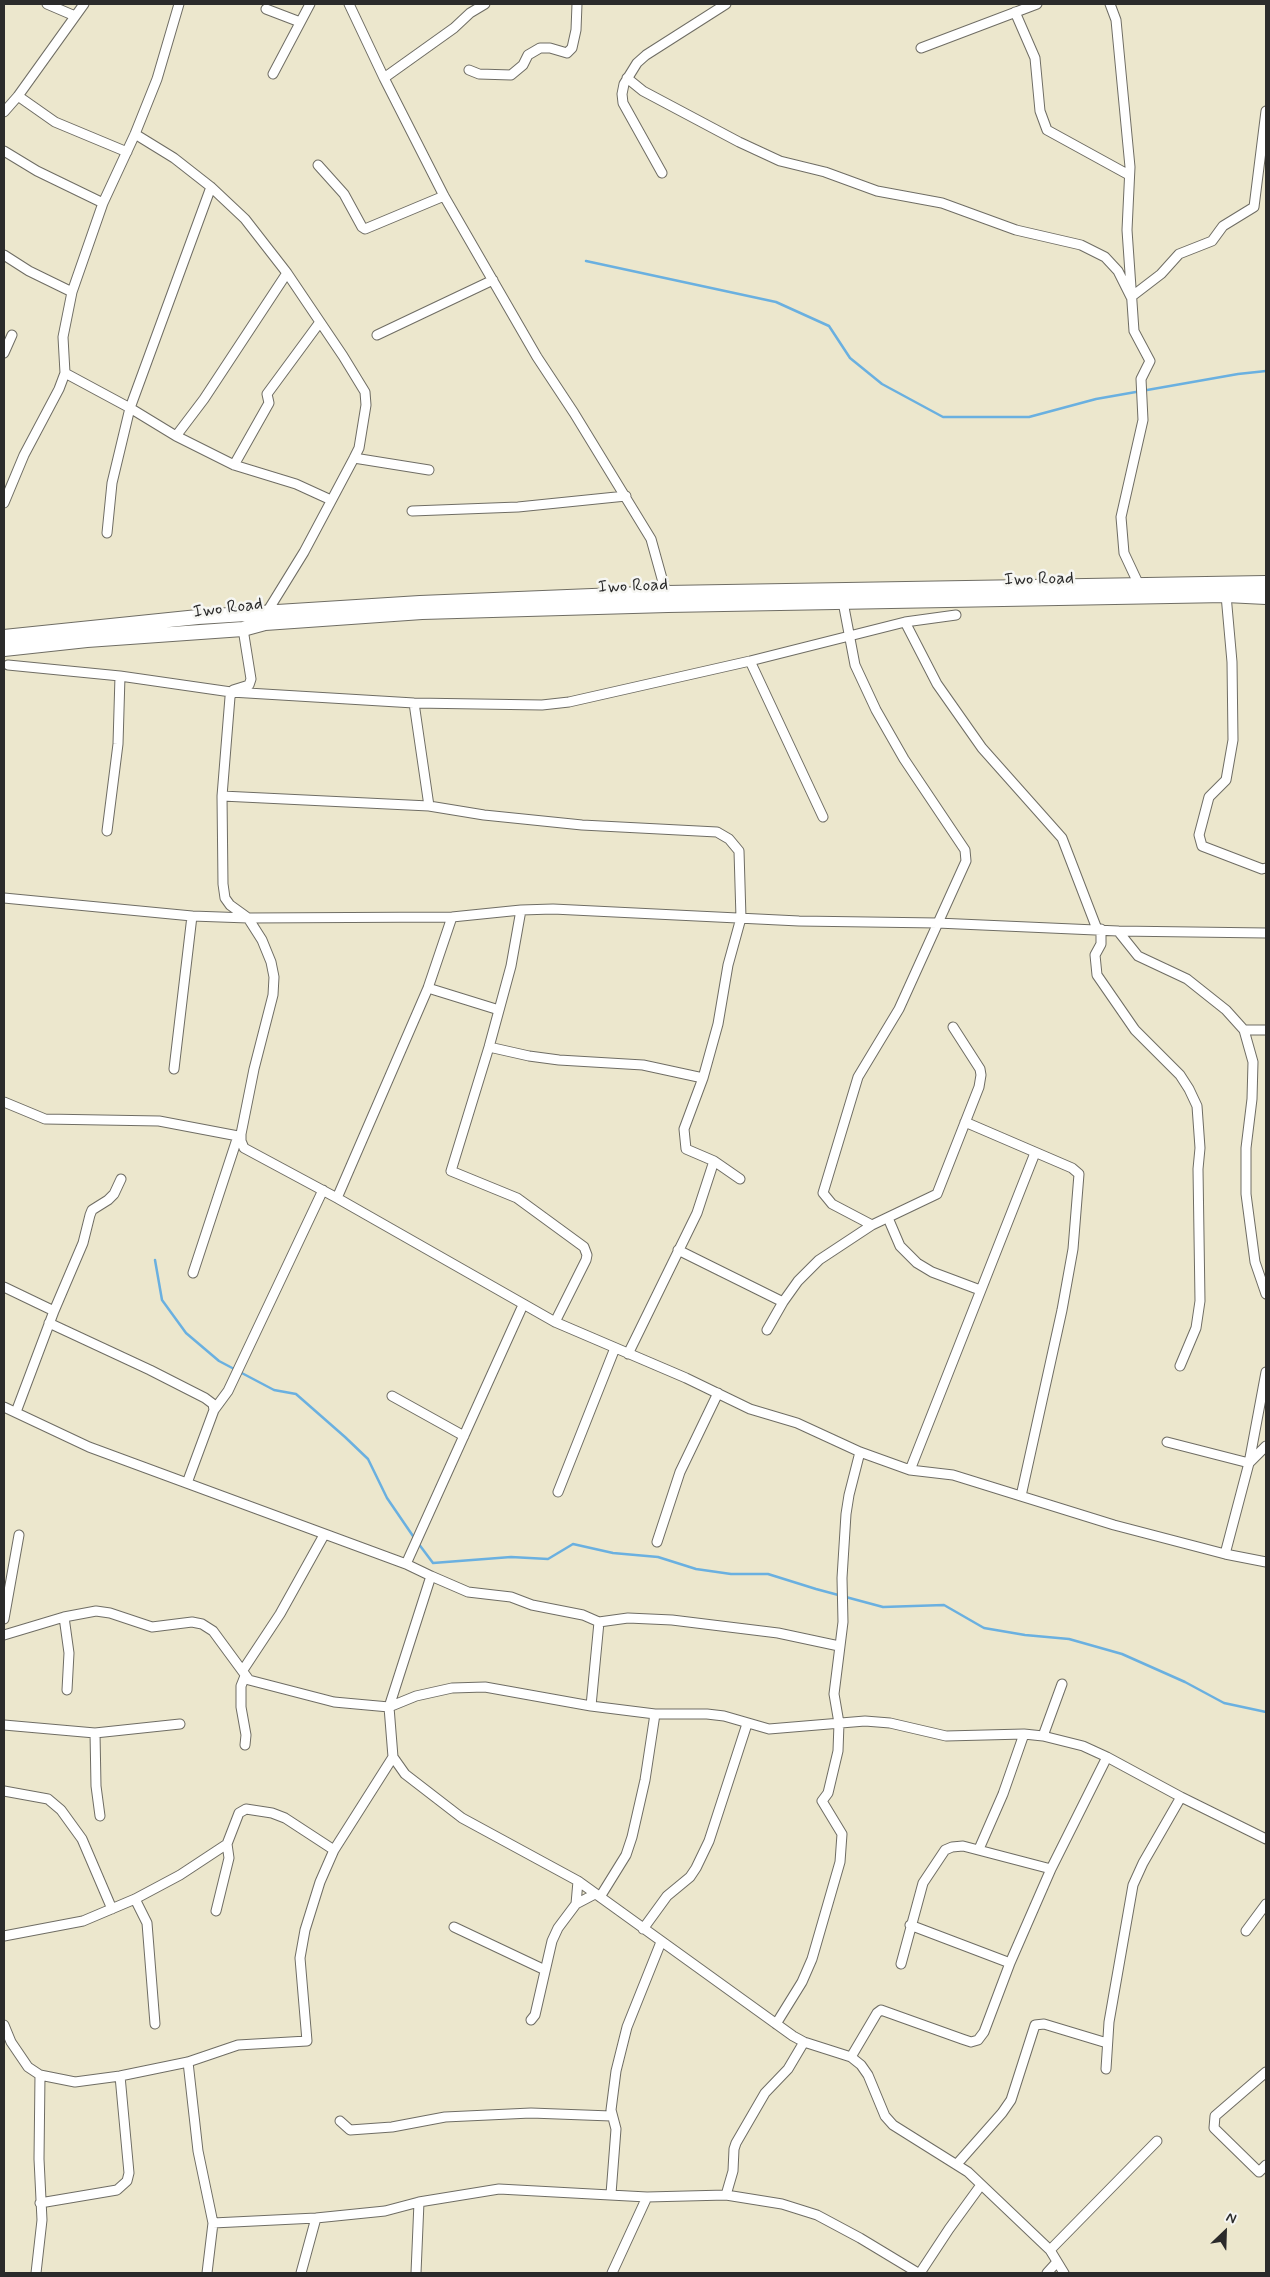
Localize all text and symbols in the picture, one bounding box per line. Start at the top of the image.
street label: Iwo Road [1004,569,1074,591]
street label: Iwo Road [598,575,668,599]
street label: Iwo Road [192,594,264,624]
north arrow [1200,2207,1250,2257]
text: N [1223,2208,1239,2228]

